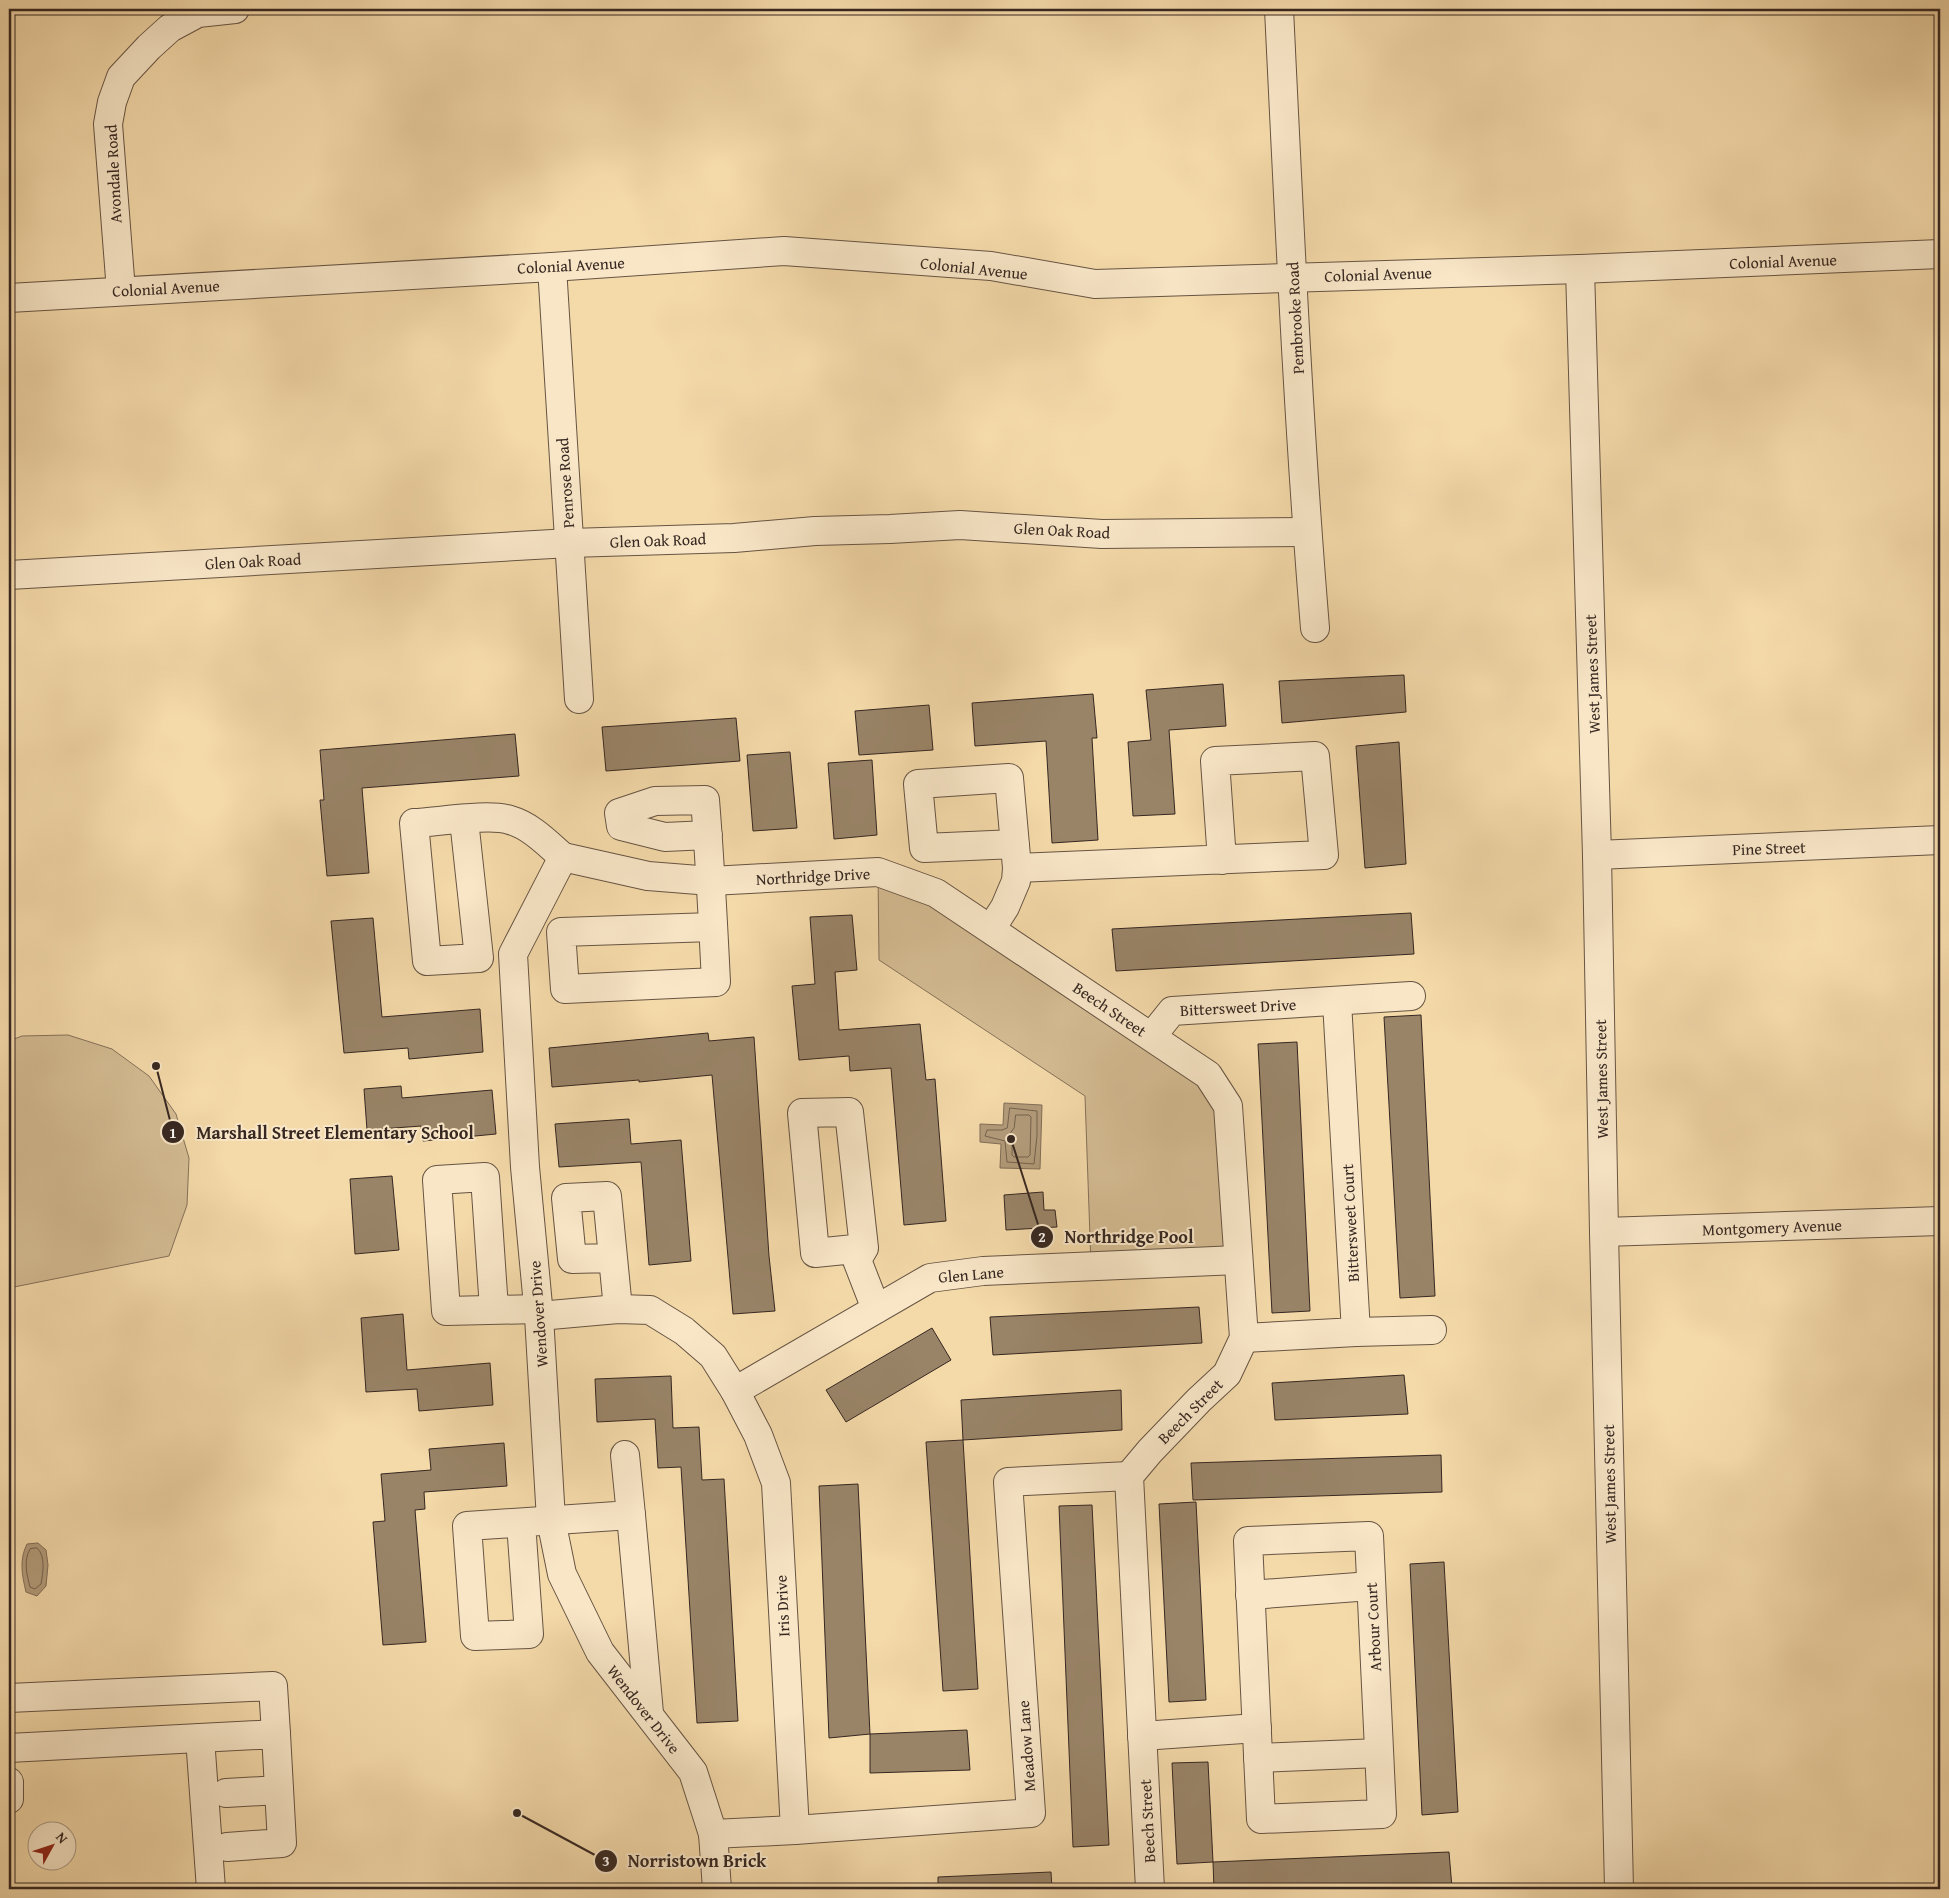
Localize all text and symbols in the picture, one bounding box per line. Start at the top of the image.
street label: Avondale Road [98,124,128,224]
street label: Colonial Avenue [1729,247,1837,275]
street label: Colonial Avenue [517,250,625,280]
street label: Colonial Avenue [919,250,1029,286]
street label: Colonial Avenue [1324,260,1432,288]
street label: Pembrooke Road [1280,261,1310,375]
street label: Colonial Avenue [112,273,220,303]
street label: Penrose Road [550,437,580,529]
street label: Glen Oak Road [1013,515,1111,545]
street label: Glen Oak Road [609,526,707,554]
street label: Glen Oak Road [204,546,302,576]
street label: West James Street [1578,614,1606,734]
street label: Pine Street [1732,835,1807,861]
street label: Northridge Drive [755,861,871,891]
street label: Beech Street [1069,976,1152,1043]
street label: Bittersweet Drive [1179,992,1297,1022]
street label: West James Street [1588,1019,1614,1139]
callout: Marshall Street Elementary School [161,1116,483,1149]
text: Marshall Street Elementary School [196,1119,474,1146]
text: 1 [169,1122,177,1143]
street label: Bittersweet Court [1335,1163,1365,1283]
street label: Montgomery Avenue [1702,1213,1842,1241]
callout: Northridge Pool [1030,1220,1204,1253]
text: Northridge Pool [1064,1223,1194,1250]
text: 2 [1038,1226,1046,1247]
street label: Glen Lane [937,1259,1005,1289]
street label: Wendover Drive [522,1260,554,1368]
street label: Beech Street [1152,1373,1228,1449]
street label: West James Street [1596,1424,1622,1544]
street label: Iris Drive [768,1575,796,1637]
street label: Arbour Court [1359,1581,1387,1672]
street label: Wendover Drive [602,1659,686,1759]
street label: Meadow Lane [1011,1700,1041,1792]
street label: Beech Street [1133,1778,1161,1864]
north arrow [28,1820,78,1870]
text: N [51,1828,73,1848]
callout: Norristown Brick [593,1844,777,1877]
text: Norristown Brick [628,1847,767,1874]
text: 3 [602,1850,610,1871]

